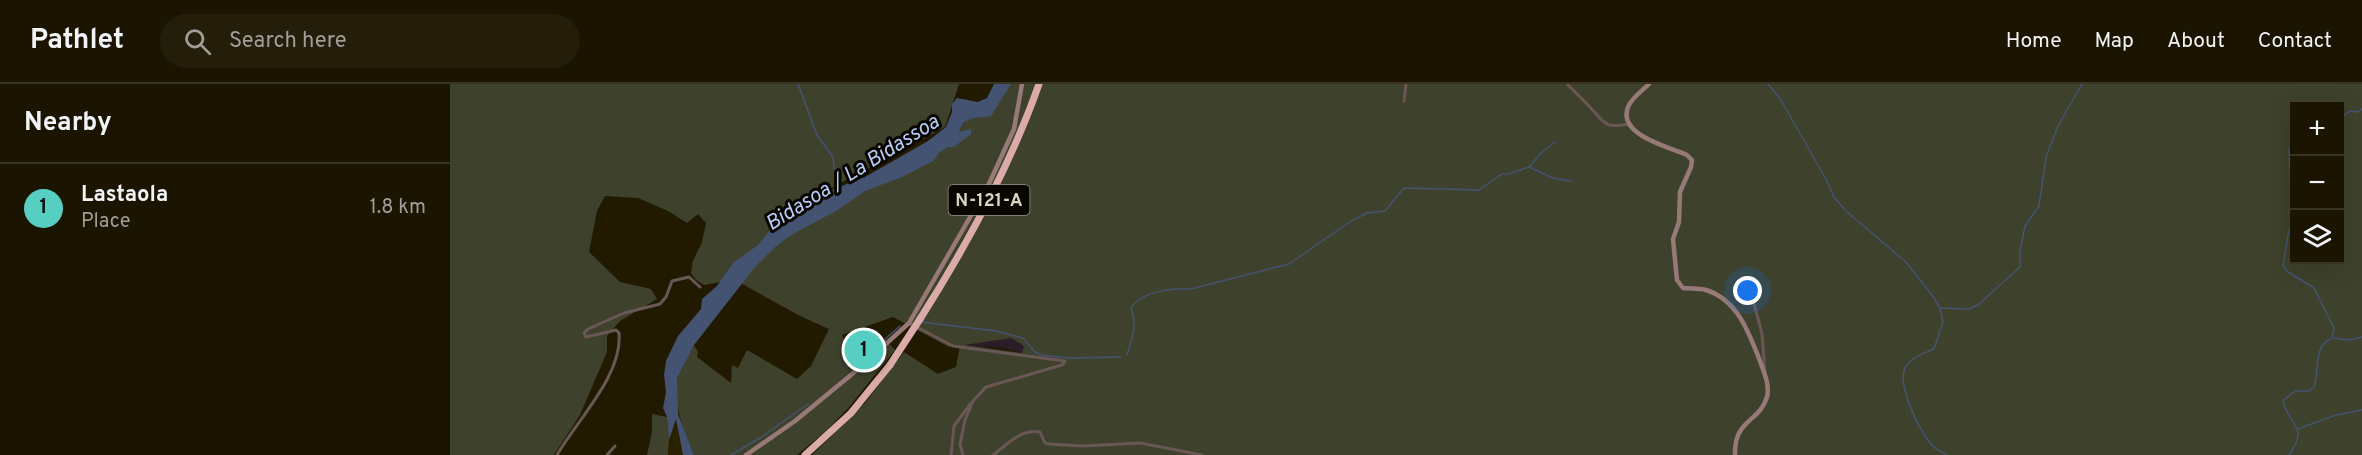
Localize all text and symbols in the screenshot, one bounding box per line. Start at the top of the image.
search box [160,14,580,68]
text: Pathlet [30,23,124,59]
icon: search [181,25,214,58]
text: Search here [229,28,347,55]
text: Home [2006,28,2062,55]
text: Map [2095,28,2134,55]
text: About [2167,28,2225,55]
text: Contact [2258,28,2332,55]
map controls [2290,102,2344,264]
button: + [2290,102,2344,156]
text: Nearby [24,107,112,140]
water label: Bidasoa / La Bidassoa [761,109,945,238]
button: − [2290,156,2344,210]
text: Lastaola [81,182,168,209]
road number: N-121-A [948,185,1030,215]
text: 1 [40,195,48,221]
text: 1.8 km [370,195,426,221]
text: Place [81,209,131,235]
button: layers [2290,210,2344,264]
your location [1733,276,1762,305]
pin: 1 [844,328,884,372]

